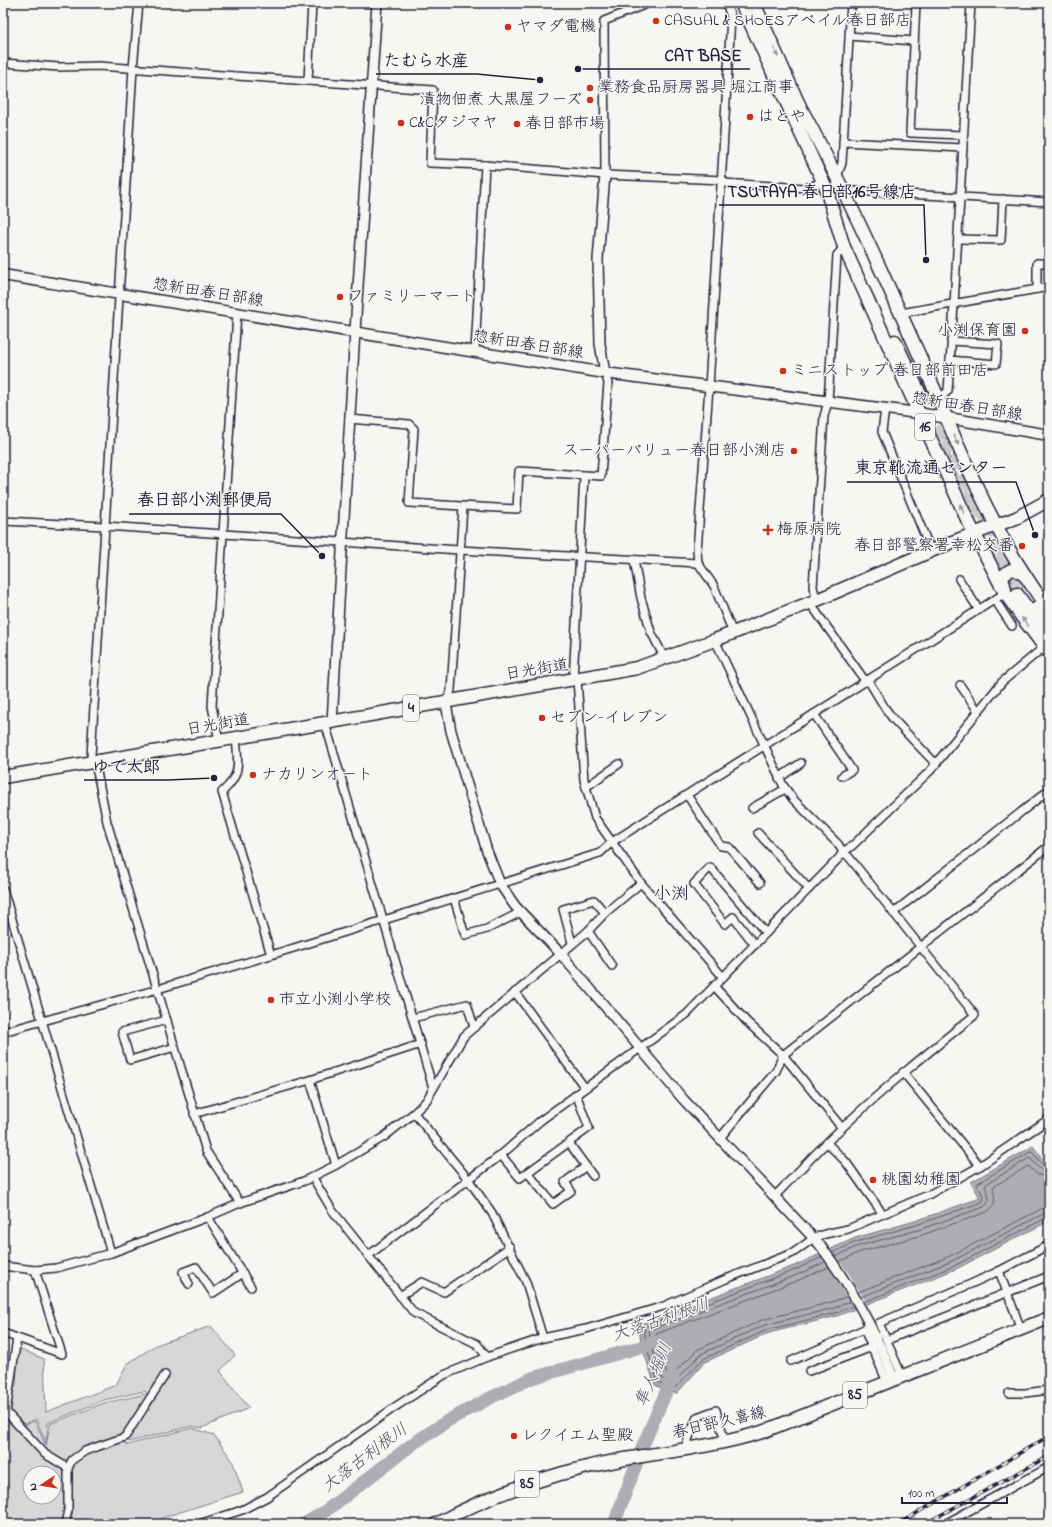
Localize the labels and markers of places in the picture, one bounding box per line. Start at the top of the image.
place label: CASUAL & SHOESアベイル春日部店 [664,9,911,33]
place label: ヤマダ電機 [516,15,596,39]
marker: CASUAL & SHOESアベイル春日部店 [651,16,661,26]
marker: ヤマダ電機 [503,22,513,32]
callout: CAT BASE [657,40,750,69]
callout: たむら水産 [376,45,477,74]
place label: 業務食品厨房器具 堀江商事 [598,76,794,100]
marker: 業務食品厨房器具 堀江商事 [585,83,595,93]
place label: 漬物佃煮 大黒屋フーズ [420,88,582,112]
marker: 漬物佃煮 大黒屋フーズ [585,95,595,105]
place label: はとや [758,105,806,129]
place label: C&Cタジマヤ [409,111,498,135]
place label: 春日部市場 [525,112,605,136]
marker: はとや [745,112,755,122]
marker: C&Cタジマヤ [396,118,406,128]
marker: 春日部市場 [512,119,522,129]
callout: TSUTAYA 春日部16号線店 [719,176,924,205]
place label: ファミリーマート [348,285,476,309]
marker: ファミリーマート [335,292,345,302]
place label: 小渕保育園 [937,319,1017,343]
marker: 小渕保育園 [1020,326,1030,336]
place label: ミニストップ 春日部前田店 [791,359,989,383]
marker: ミニストップ 春日部前田店 [778,366,788,376]
place label: スーパーバリュー春日部小渕店 [563,439,786,463]
marker: スーパーバリュー春日部小渕店 [789,446,799,456]
callout: 東京靴流通センター [847,453,1016,482]
callout: 春日部小渕郵便局 [129,485,281,514]
place label: 梅原病院 [777,518,841,542]
marker: 梅原病院 [762,524,774,536]
place label: 春日部警察署幸松交番 [854,534,1014,558]
marker: 春日部警察署幸松交番 [1017,541,1027,551]
place label: セブン-イレブン [550,706,668,730]
marker: セブン-イレブン [537,713,547,723]
callout: ゆで太郎 [84,751,168,780]
place label: ナカリンオート [261,763,373,787]
marker: ナカリンオート [248,770,258,780]
place label: 市立小渕小学校 [279,988,391,1012]
marker: 市立小渕小学校 [266,995,276,1005]
place label: 桃園幼稚園 [881,1168,961,1192]
marker: 桃園幼稚園 [868,1175,878,1185]
place label: レクイエム聖殿 [522,1424,633,1448]
marker: レクイエム聖殿 [509,1431,519,1441]

